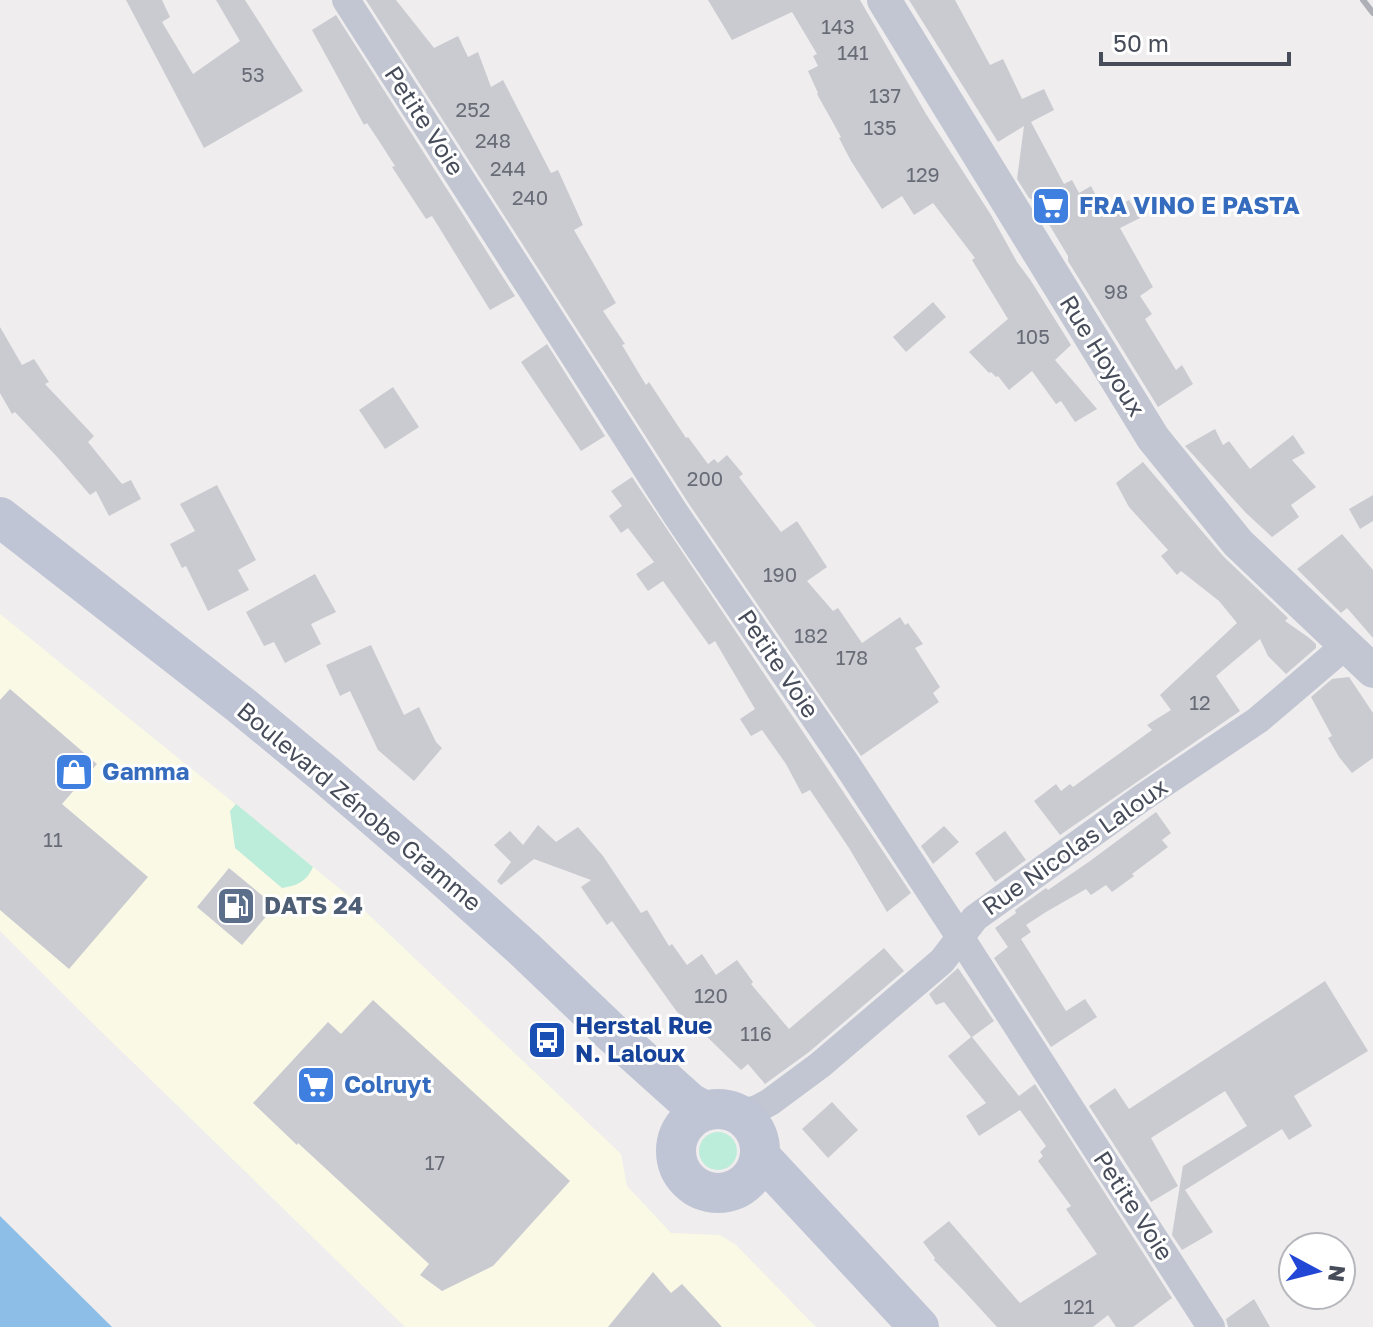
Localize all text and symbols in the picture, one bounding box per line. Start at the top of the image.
house number: 143 [821,14,855,38]
scale bar [1101,16,1289,66]
text: 50 m [1113,28,1169,57]
house number: 141 [837,40,869,64]
street label: Petite Voie [379,60,471,180]
house number: 53 [241,62,265,86]
house number: 137 [869,83,901,107]
house number: 252 [456,97,490,121]
house number: 135 [864,115,897,139]
house number: 248 [475,128,511,152]
house number: 244 [490,156,526,180]
house number: 129 [906,162,940,186]
house number: 240 [512,185,548,209]
supermarket icon: FRA VINO E PASTA [1030,185,1072,227]
place label: FRA VINO E PASTA [1079,190,1300,219]
house number: 98 [1104,279,1128,303]
street label: Rue Hoyoux [1055,289,1152,421]
house number: 105 [1016,324,1050,348]
house number: 200 [687,466,723,490]
house number: 190 [763,562,797,586]
street label: Petite Voie [732,604,826,723]
house number: 182 [794,623,828,647]
house number: 178 [836,645,868,669]
house number: 12 [1189,690,1211,714]
street label: Boulevard Zénobe Gramme [232,695,488,917]
shop icon: Gamma [53,751,95,793]
place label: Gamma [102,756,190,785]
street label: Rue Nicolas Laloux [976,771,1172,921]
house number: 11 [43,827,63,851]
fuel station icon: DATS 24 [215,885,257,927]
place label: DATS 24 [264,890,363,919]
house number: 120 [694,983,728,1007]
place label: Herstal Rue N. Laloux [575,1010,712,1067]
bus stop icon: Herstal Rue N. Laloux [526,1019,568,1061]
house number: 116 [740,1021,772,1045]
supermarket icon: Colruyt [295,1064,337,1106]
place label: Colruyt [344,1069,432,1098]
street label: Petite Voie [1088,1145,1180,1265]
house number: 17 [425,1150,445,1174]
north arrow [1277,1231,1357,1311]
text: N [1323,1264,1352,1283]
house number: 121 [1064,1294,1095,1318]

